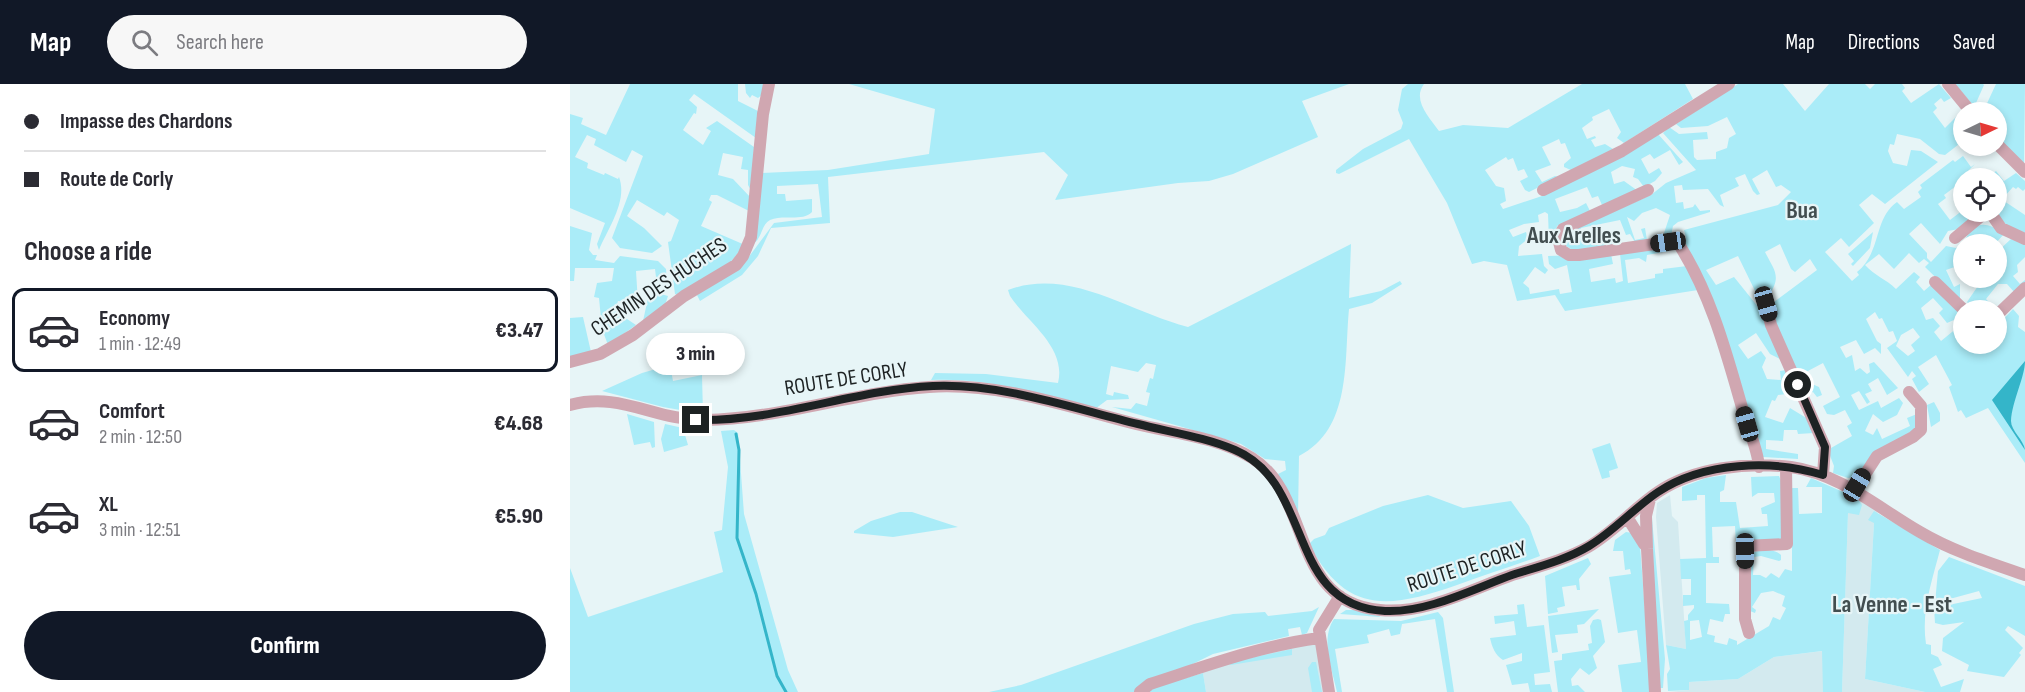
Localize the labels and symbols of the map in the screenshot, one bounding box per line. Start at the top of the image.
north arrow [1953,102,2007,156]
district label: Bua [1786,196,1818,225]
district label: Aux Arelles [1526,221,1621,250]
car [1649,231,1687,253]
street label: CHEMIN DES HUCHES [586,232,732,342]
car [1752,284,1780,324]
callout: 3 min [646,333,746,375]
street label: ROUTE DE CORLY [783,356,909,402]
route start [1784,371,1811,398]
car [1733,404,1761,444]
route end [682,406,709,433]
car [1840,465,1874,505]
car [1736,533,1754,569]
street label: ROUTE DE CORLY [1404,535,1530,599]
district label: La Venne - Est [1832,590,1952,619]

